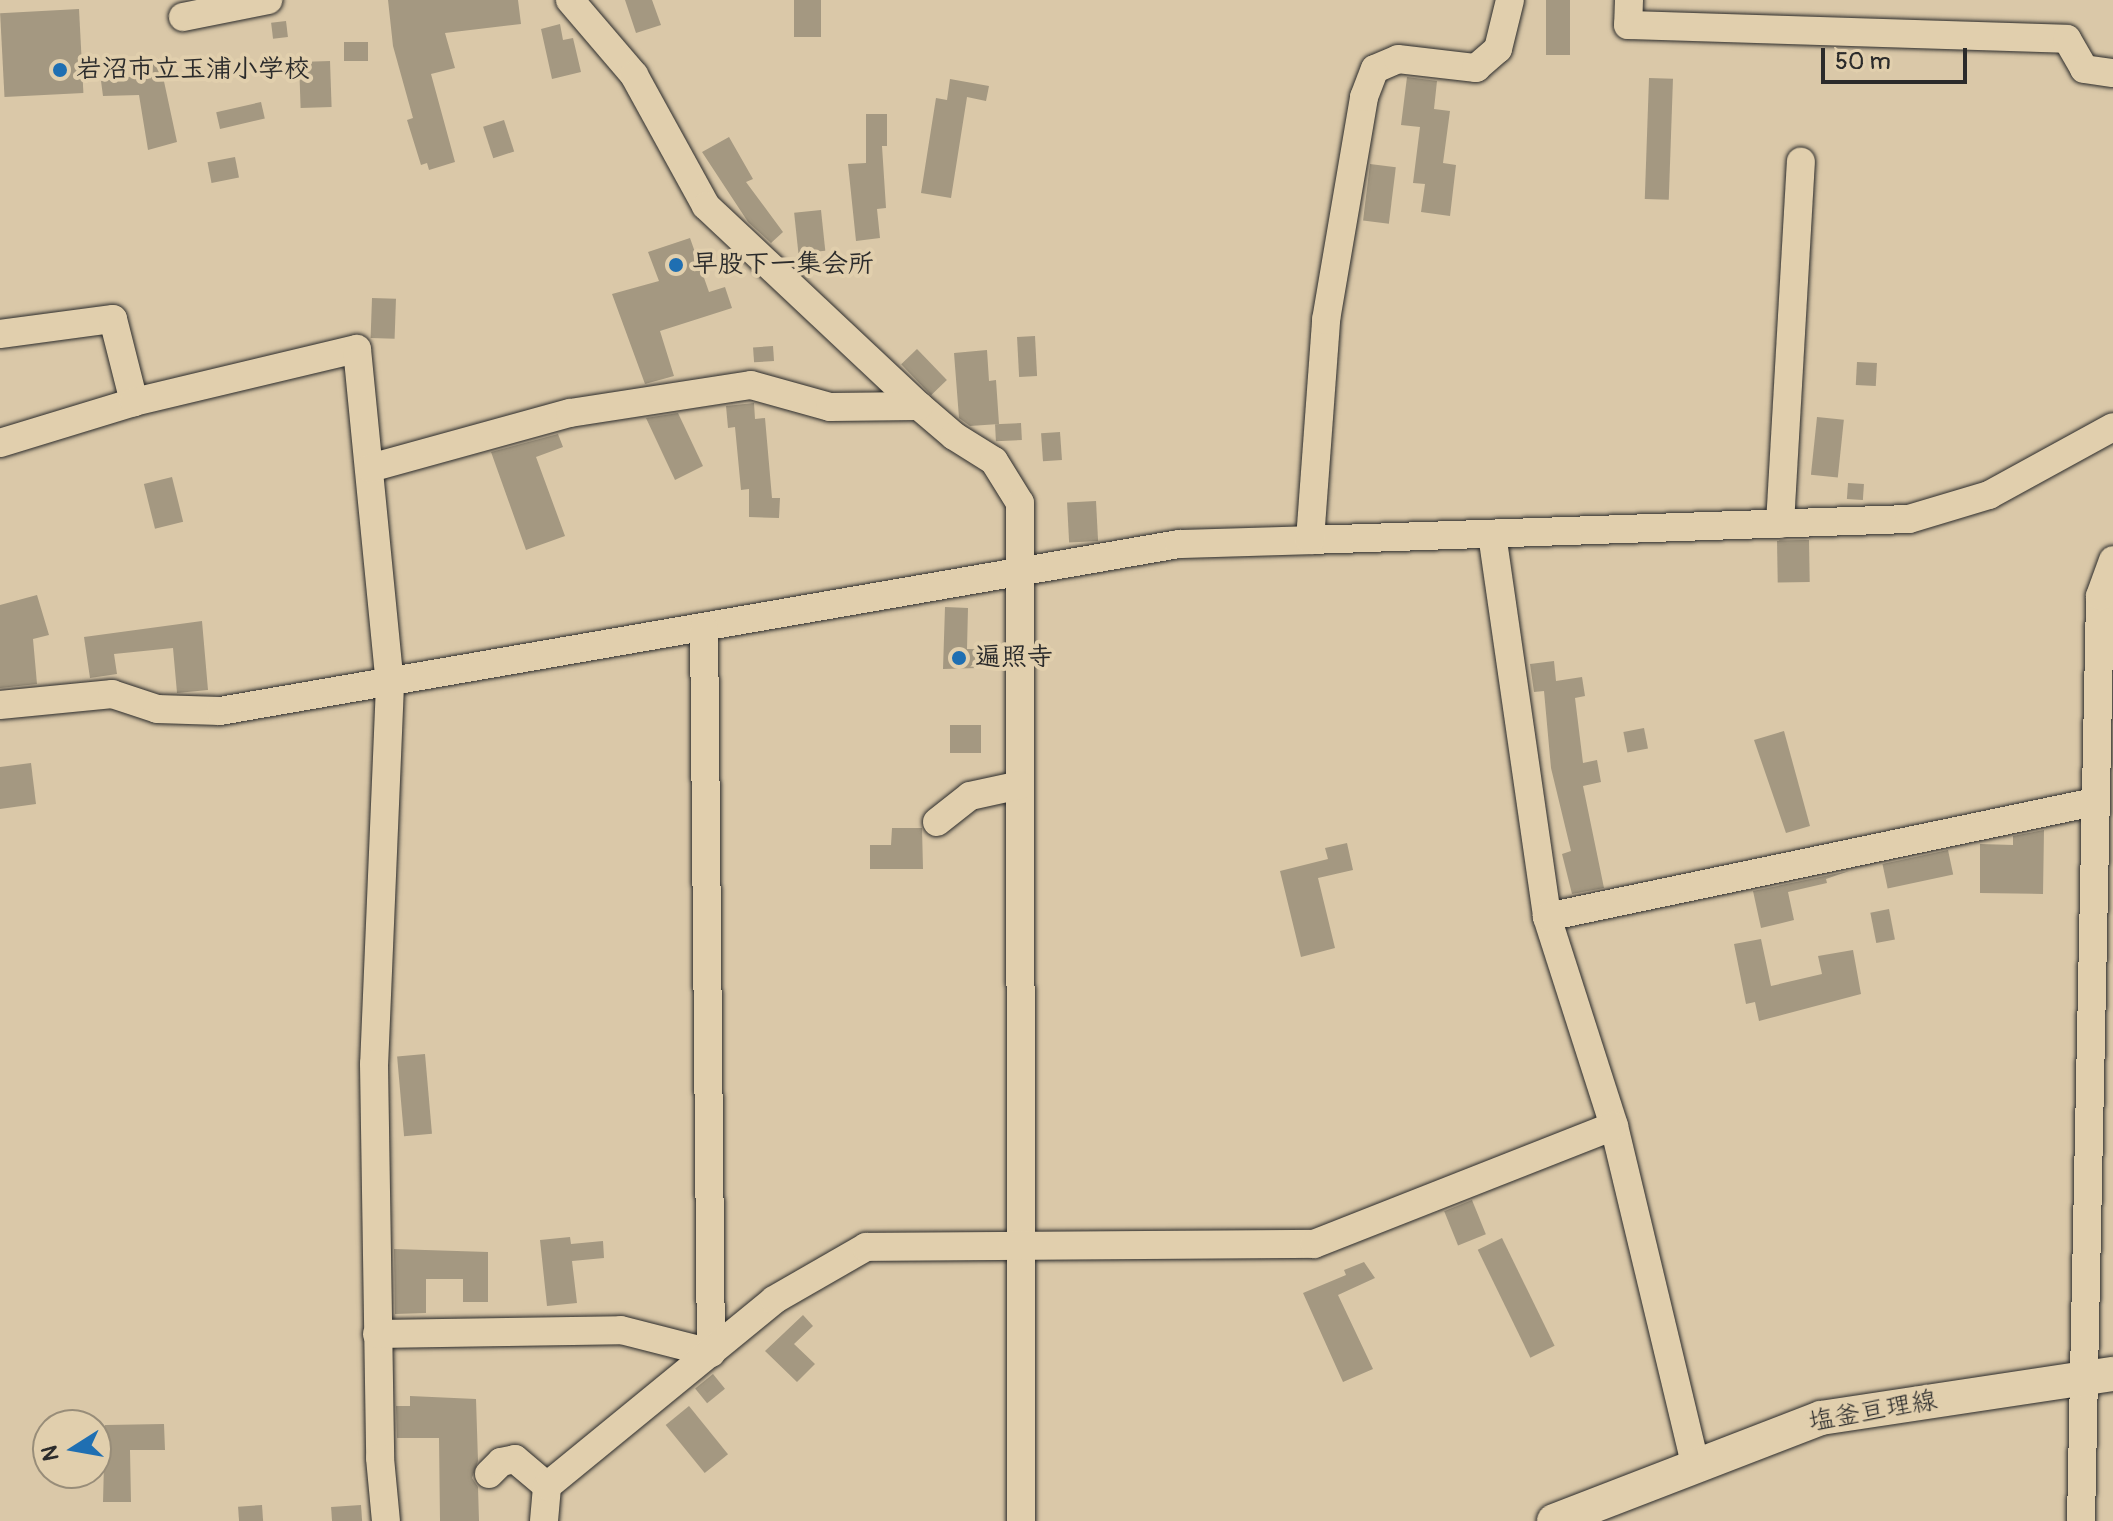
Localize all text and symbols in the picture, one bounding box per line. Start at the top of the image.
scale bar [1825,32,1971,82]
text: 50 m [1835,47,1891,76]
place label: 岩沼市立玉浦小学校 [76,54,310,86]
marker: 岩沼市立玉浦小学校 [51,61,69,79]
place label: 早股下一集会所 [692,249,874,281]
marker: 早股下一集会所 [667,256,685,274]
place label: 遍照寺 [975,642,1053,674]
marker: 遍照寺 [950,649,968,667]
street label: 塩釜亘理線 [1806,1385,1940,1439]
north arrow [32,1409,112,1489]
text: N [35,1443,66,1463]

